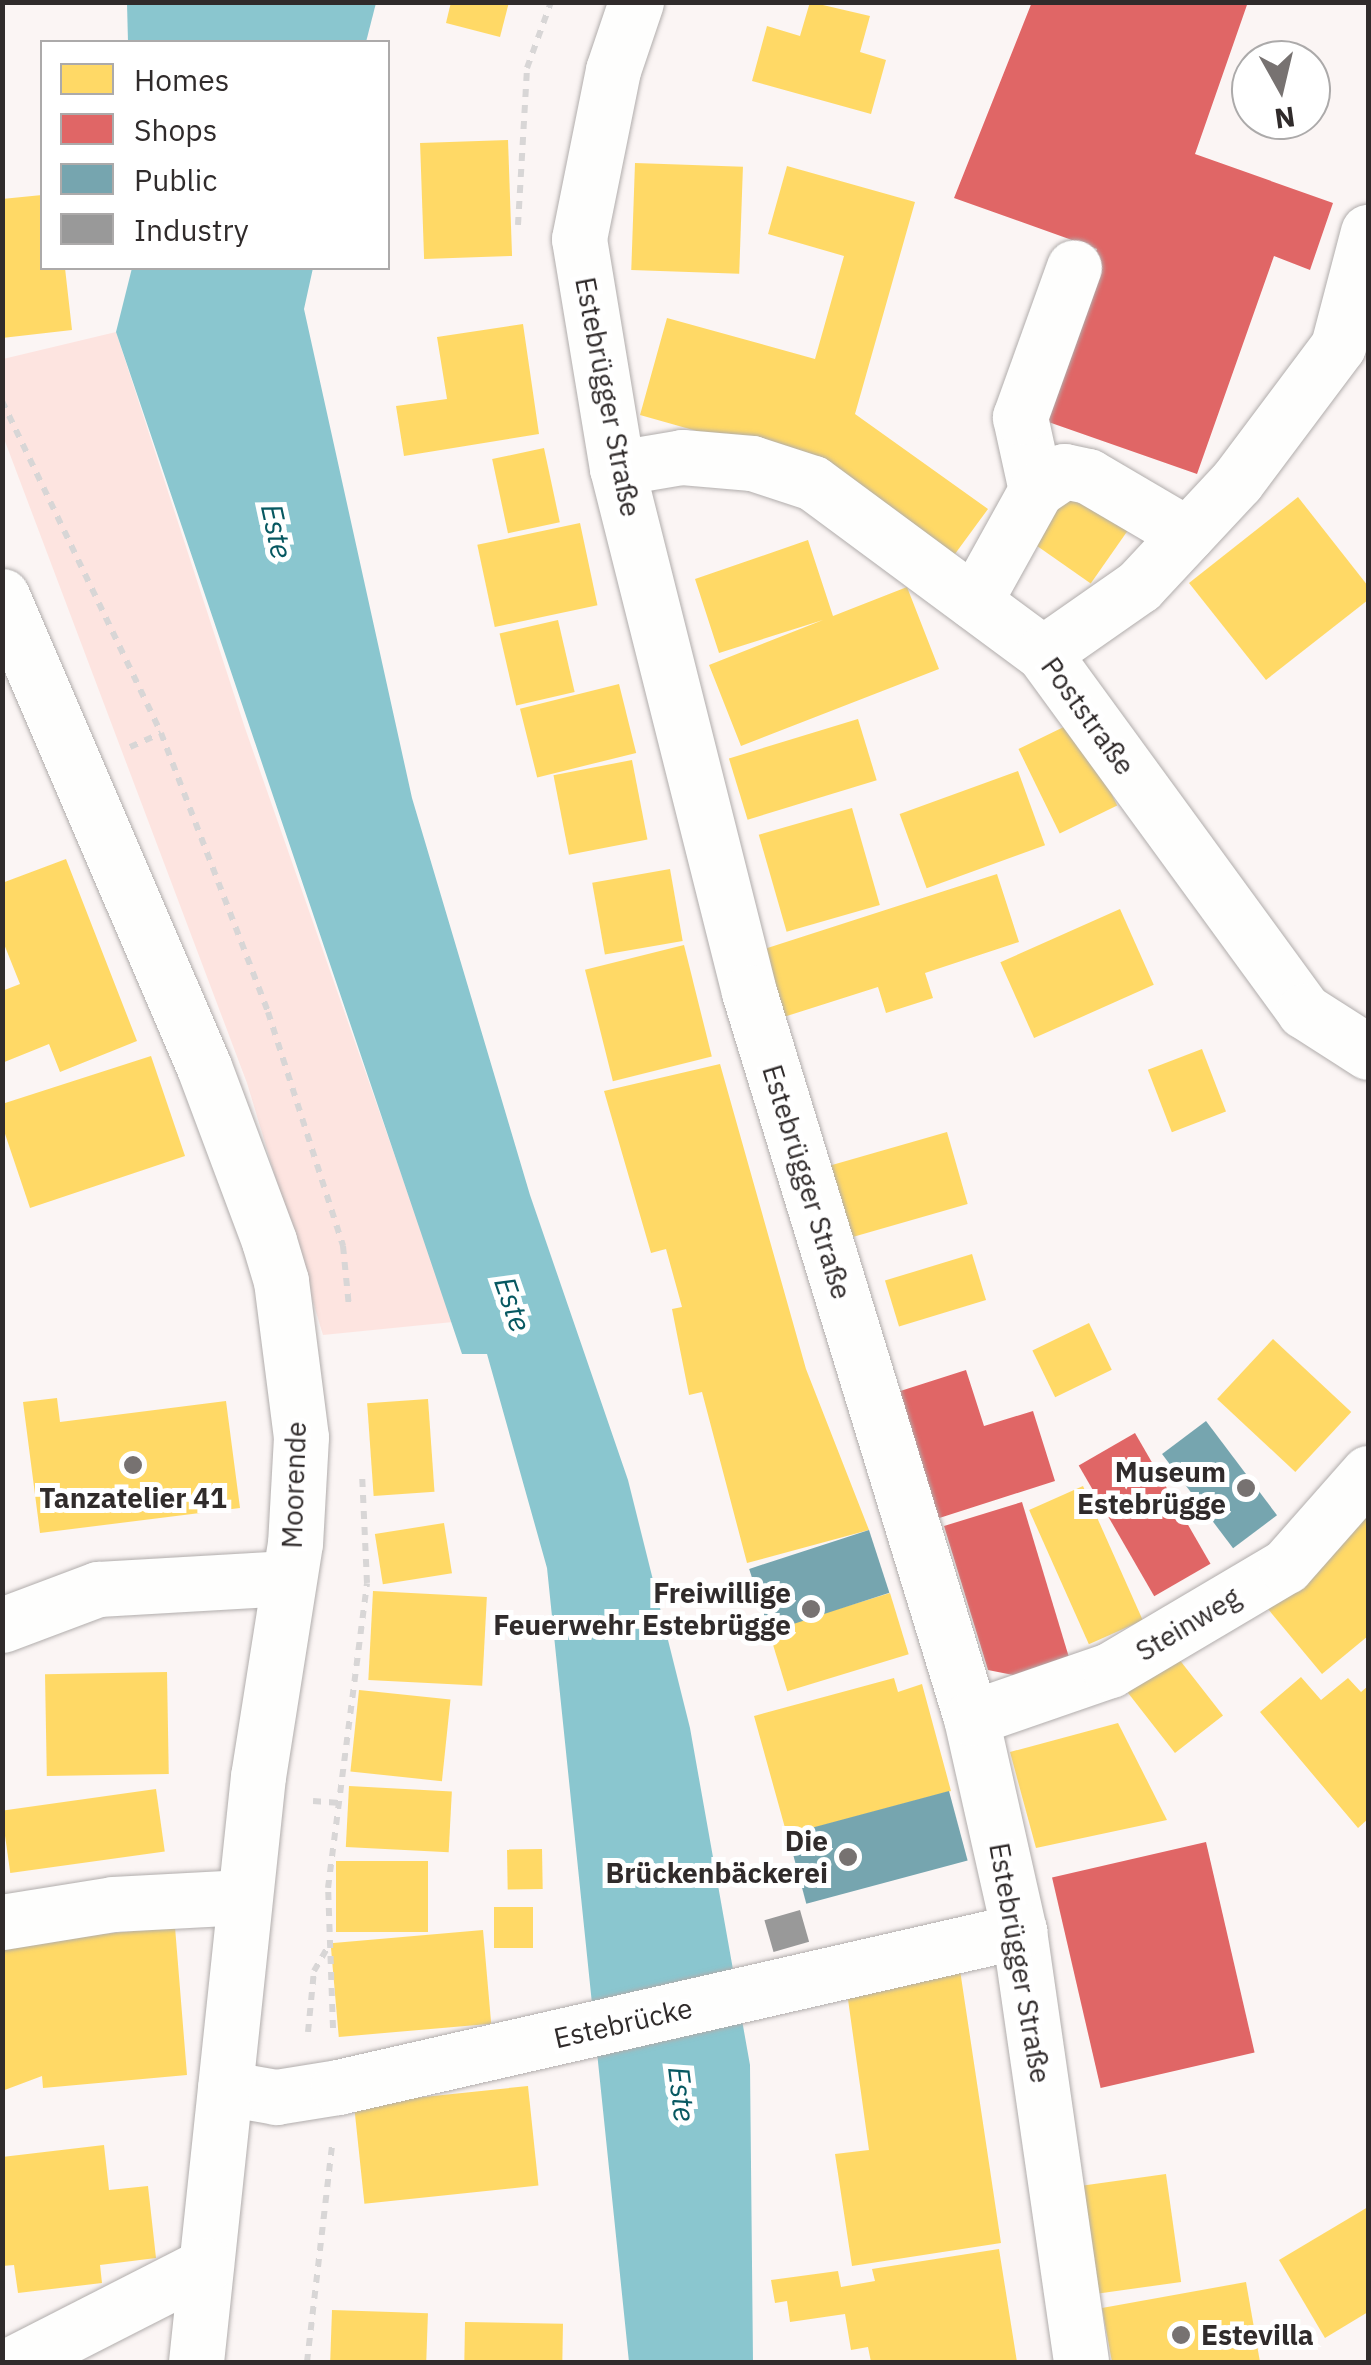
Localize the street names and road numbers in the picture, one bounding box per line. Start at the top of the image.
street label: Estebrügger Straße [568,274,648,520]
street label: Poststraße [1034,651,1142,781]
street label: Estebrügger Straße [755,1061,859,1303]
street label: Moorende [275,1421,313,1549]
street label: Steinweg [1130,1580,1246,1668]
street label: Estebrügger Straße [982,1840,1058,2086]
street label: Estebrücke [551,1991,695,2055]

